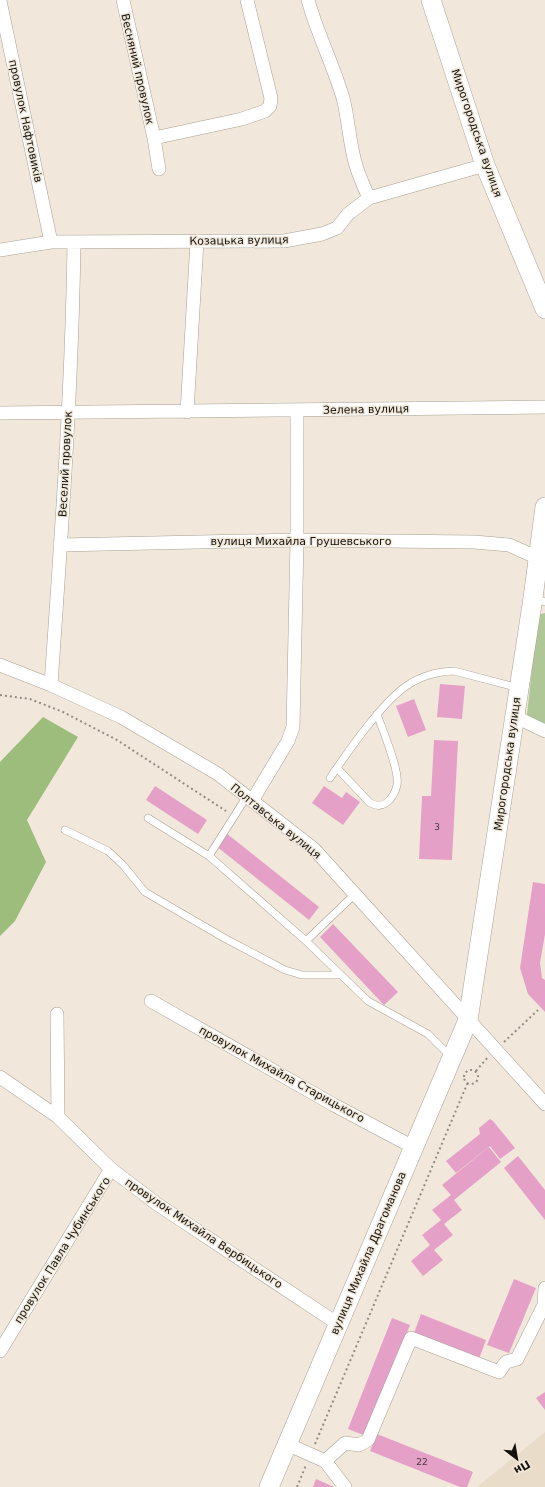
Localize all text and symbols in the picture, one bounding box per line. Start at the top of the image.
street label: Весняний провулок [118,12,157,126]
street label: провулок Нафтовиків [6,59,45,184]
street label: Мирогородська вулиця [448,67,505,199]
street label: Козацька вулиця [189,233,289,248]
street label: Зелена вулиця [323,402,409,417]
street label: Веселий провулок [56,410,75,517]
street label: вулиця Михайла Грушевського [210,535,392,548]
street label: Мирогородська вулиця [492,696,523,832]
street label: Полтавська вулиця [228,781,323,862]
house number: 3 [434,822,440,832]
street label: провулок Михайла Старицького [197,1023,367,1126]
street label: вулиця Михайла Драгоманова [328,1170,409,1337]
street label: провулок Павла Чубинського [12,1174,113,1326]
street label: провулок Михайла Вербицького [122,1176,285,1291]
north arrow [497,1439,537,1479]
house number: 22 [416,1457,428,1467]
text: Пн [511,1457,532,1477]

